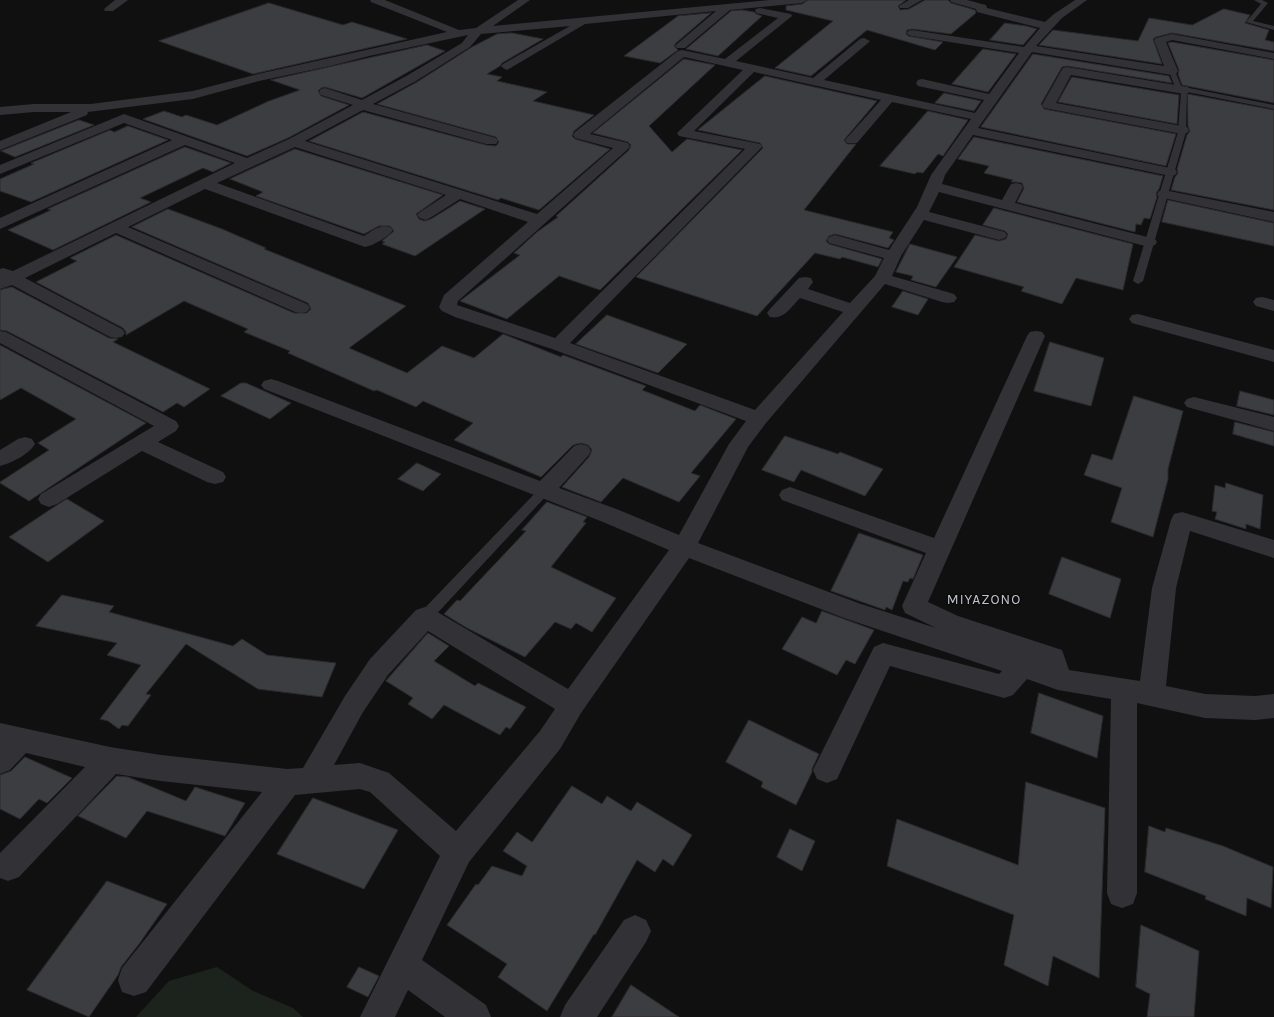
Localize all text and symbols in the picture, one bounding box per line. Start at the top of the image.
district label: MIYAZONO [947,592,1021,608]

